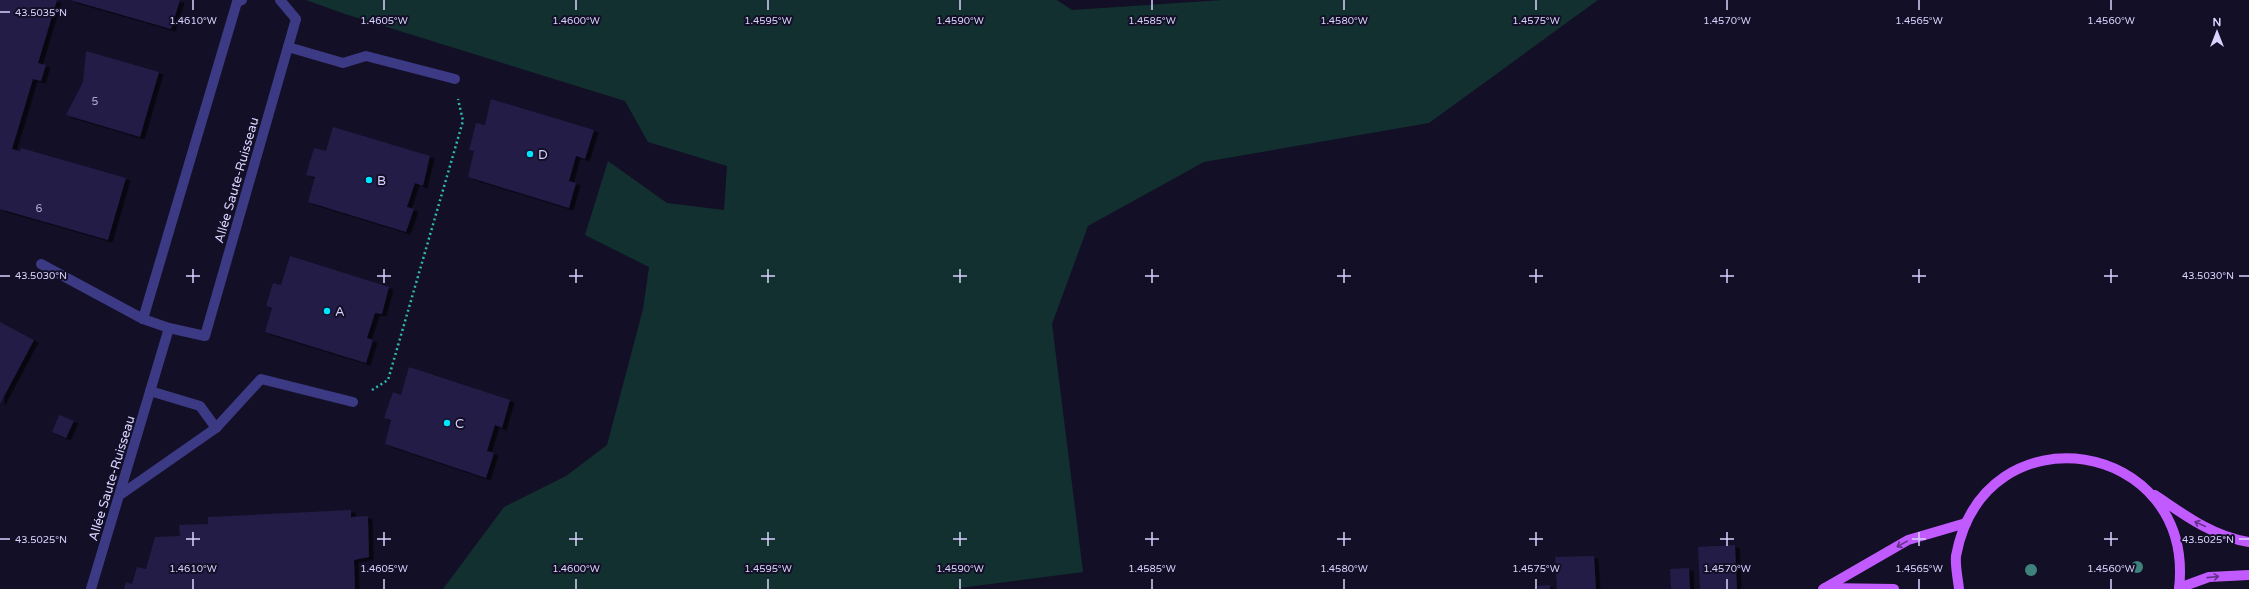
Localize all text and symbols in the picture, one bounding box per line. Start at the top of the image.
text: 43.5035°N [15,7,67,19]
north arrow [2197,12,2237,52]
text: 1.4610°W [169,15,217,27]
text: 1.4605°W [360,15,408,27]
text: 1.4600°W [552,15,600,27]
text: 1.4595°W [744,15,792,27]
text: 1.4590°W [936,15,984,27]
text: 1.4585°W [1128,15,1176,27]
text: 1.4580°W [1320,15,1368,27]
text: 1.4575°W [1512,15,1560,27]
text: 1.4570°W [1703,15,1751,27]
text: 1.4565°W [1895,15,1943,27]
text: 1.4560°W [2087,15,2135,27]
text: N [2213,16,2221,29]
house number: 5 [92,95,99,108]
street label: Allée Saute-Ruisseau [211,115,263,245]
place label: D [538,147,548,163]
marker: D [525,149,535,159]
place label: B [377,173,386,189]
marker: B [364,175,374,185]
house number: 6 [36,202,43,215]
text: 43.5030°N [15,270,67,282]
text: 43.5030°N [2182,270,2234,282]
place label: A [335,304,345,320]
marker: A [322,306,332,316]
street label: Allée Saute-Ruisseau [85,414,139,543]
place label: C [455,416,464,432]
marker: C [442,418,452,428]
one-way arrow [2194,520,2206,527]
text: 43.5025°N [15,534,67,546]
text: 43.5025°N [2182,534,2234,546]
one-way arrow [1896,540,1908,548]
text: 1.4610°W [169,563,217,575]
text: 1.4605°W [360,563,408,575]
text: 1.4600°W [552,563,600,575]
text: 1.4595°W [744,563,792,575]
text: 1.4590°W [936,563,984,575]
text: 1.4585°W [1128,563,1176,575]
text: 1.4580°W [1320,563,1368,575]
text: 1.4575°W [1512,563,1560,575]
text: 1.4570°W [1703,563,1751,575]
text: 1.4565°W [1895,563,1943,575]
text: 1.4560°W [2087,563,2135,575]
one-way arrow [2206,573,2219,581]

